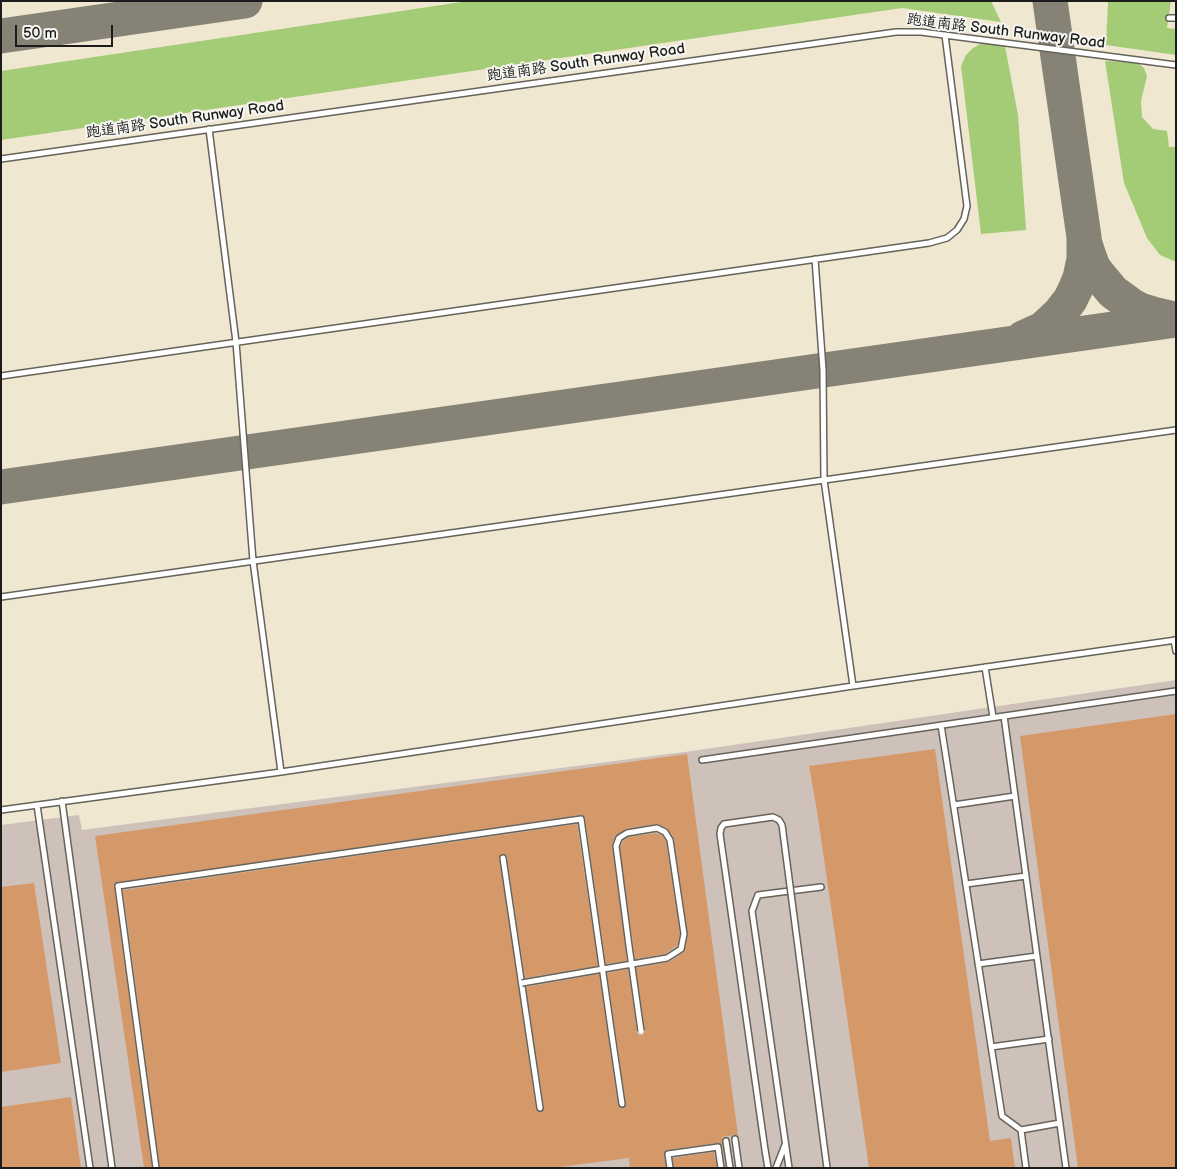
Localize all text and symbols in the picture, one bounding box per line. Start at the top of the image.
street label: 跑道南路 South Runway Road [906,11,1106,53]
scale bar [18,15,115,47]
text: 50 m [23,24,57,43]
street label: 跑道南路 South Runway Road [486,40,686,86]
street label: 跑道南路 South Runway Road [85,97,285,143]

